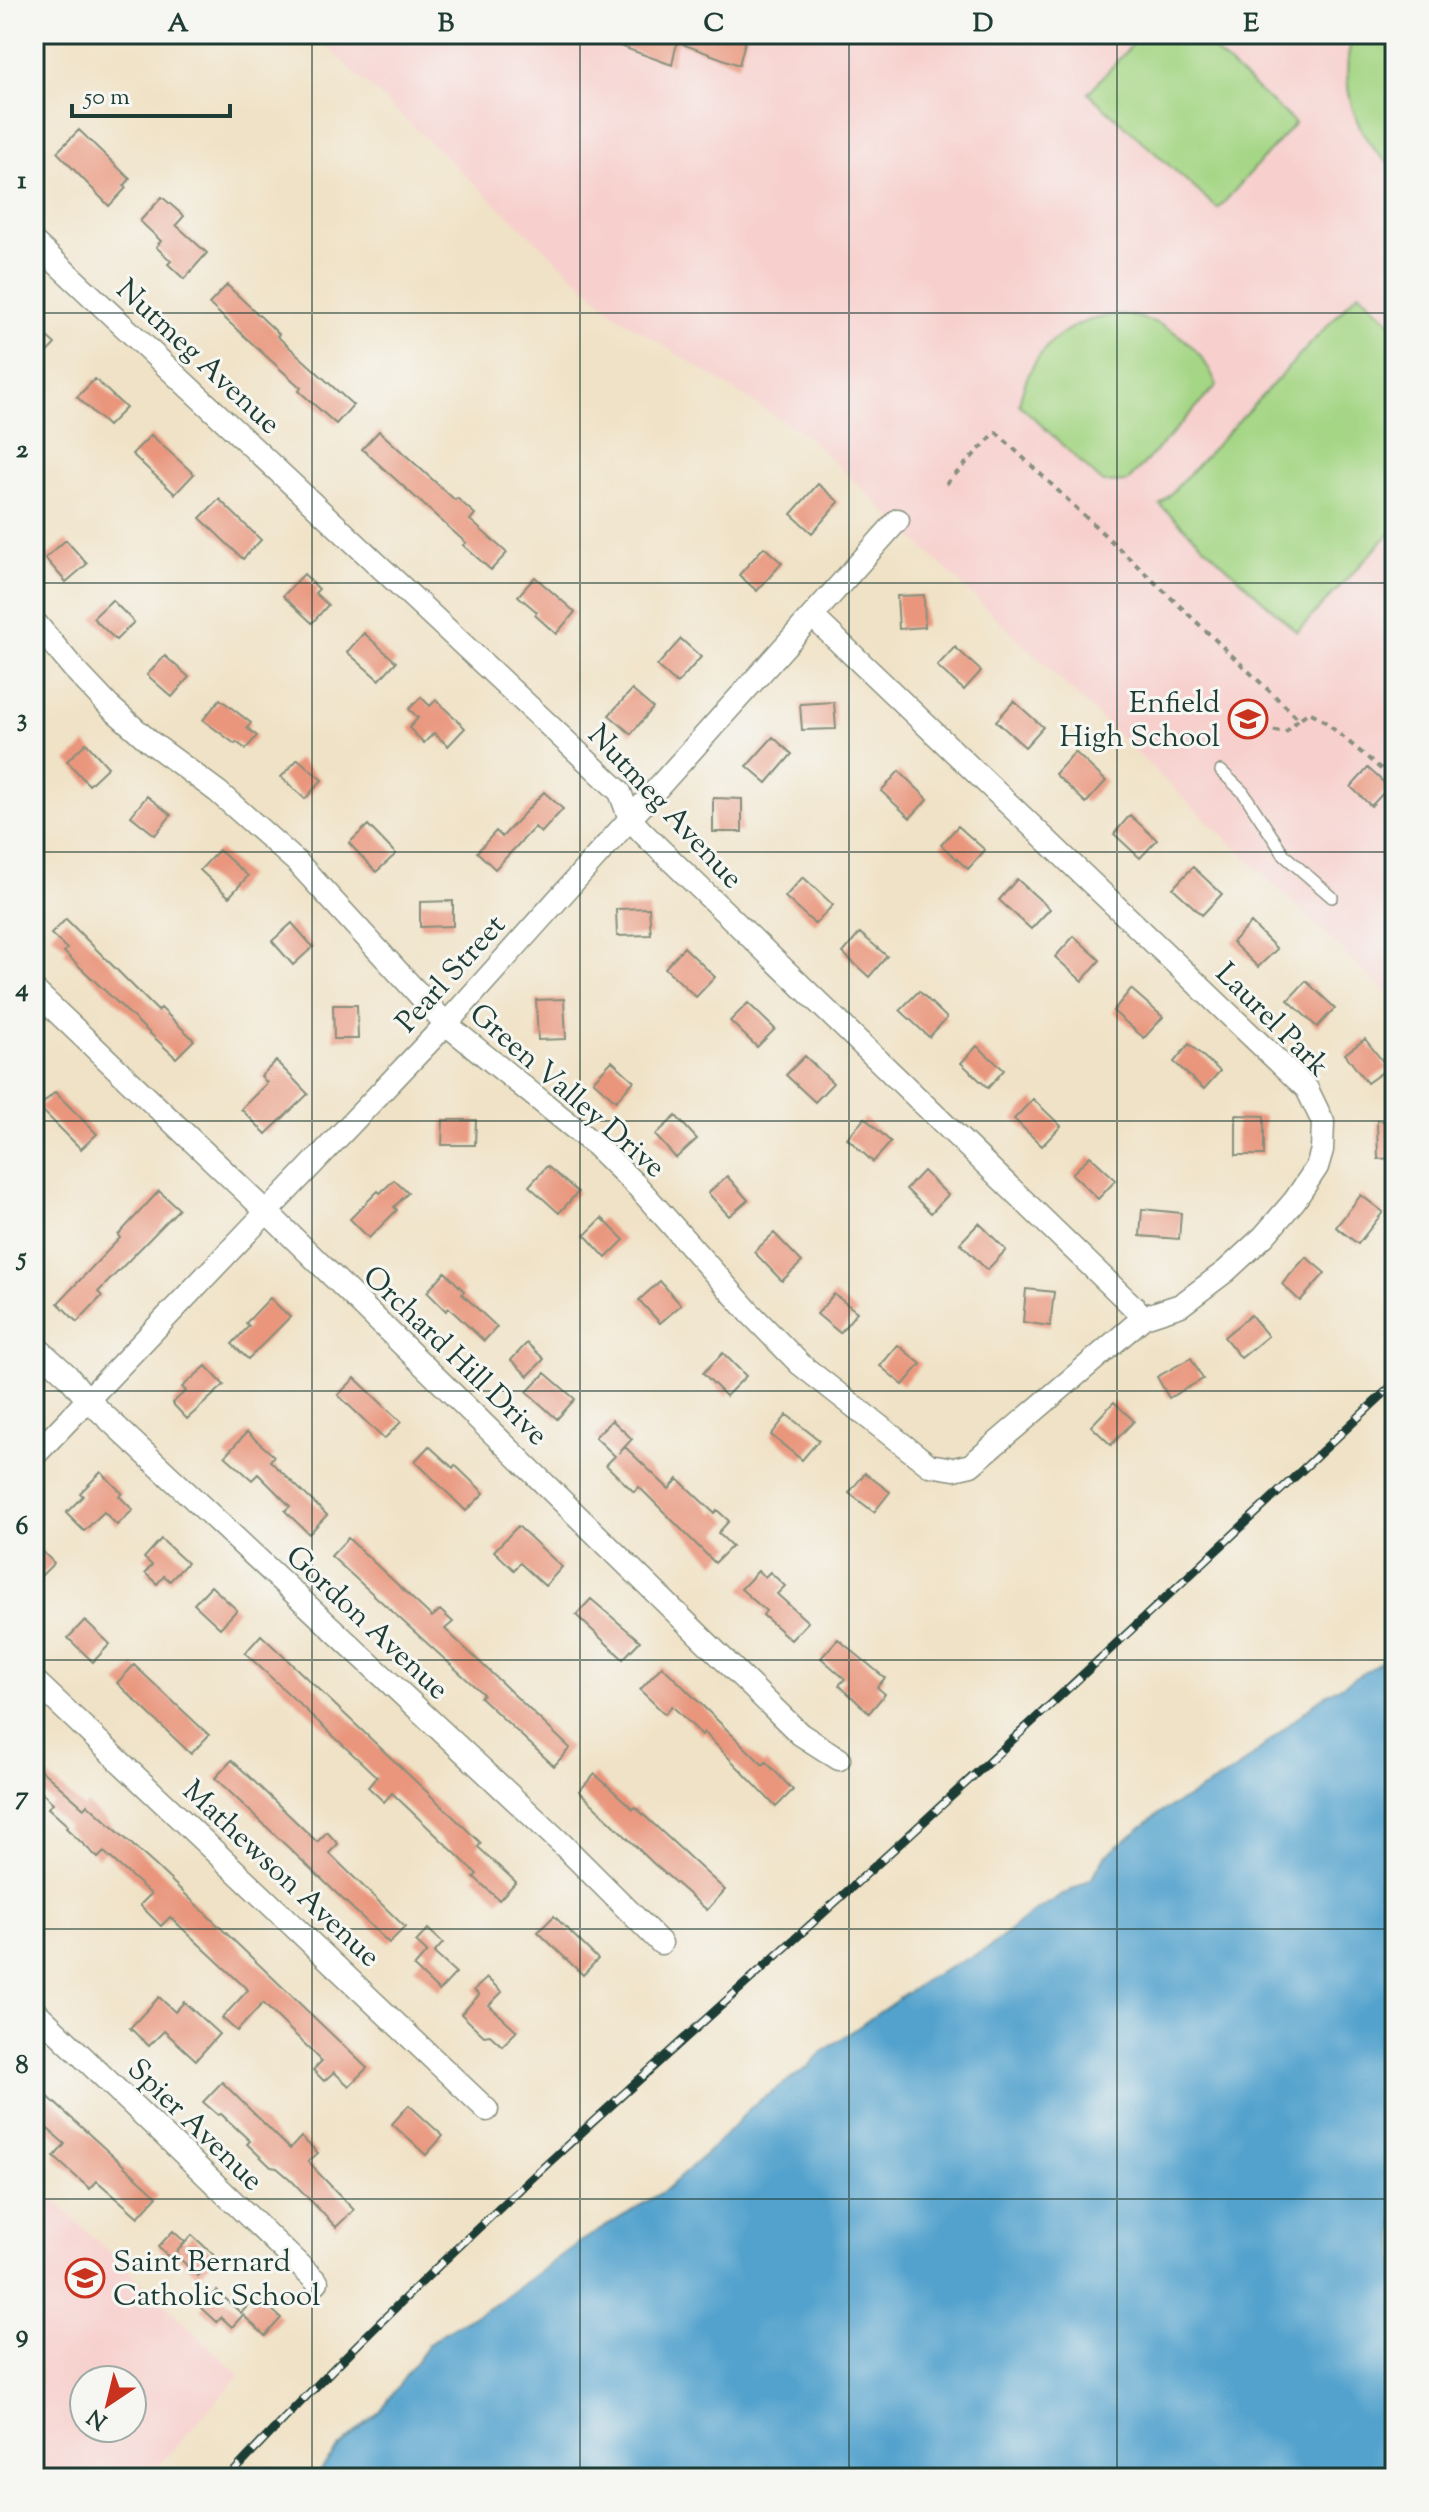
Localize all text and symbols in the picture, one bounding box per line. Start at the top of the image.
text: A [167,6,189,43]
text: B [438,6,455,43]
text: C [704,6,724,43]
text: D [973,6,993,43]
text: E [1243,6,1259,43]
scale bar [72,68,230,118]
text: 50 m [82,81,130,115]
text: 1 [18,163,27,200]
street label: Nutmeg Avenue [105,270,289,446]
text: 2 [16,432,29,469]
place label: Enfield High School [1060,683,1220,760]
school or university icon: Enfield High School [1227,698,1269,740]
text: 3 [17,701,27,738]
street label: Nutmeg Avenue [576,716,752,900]
street label: Pearl Street [387,906,517,1043]
street label: Laurel Park [1204,954,1338,1088]
text: 4 [14,971,29,1008]
street label: Green Valley Drive [459,994,674,1189]
text: 5 [16,1240,27,1277]
street label: Orchard Hill Drive [352,1257,557,1457]
text: 6 [16,1509,29,1546]
street label: Gordon Avenue [275,1537,458,1711]
street label: Mathewson Avenue [172,1771,389,1978]
text: 7 [15,1779,29,1816]
text: 8 [15,2048,29,2085]
street label: Spier Avenue [116,2050,272,2202]
place label: Saint Bernard Catholic School [113,2242,320,2319]
school or university icon: Saint Bernard Catholic School [64,2257,106,2299]
text: 9 [16,2317,29,2354]
north arrow [68,2364,148,2444]
text: N [82,2400,115,2436]

